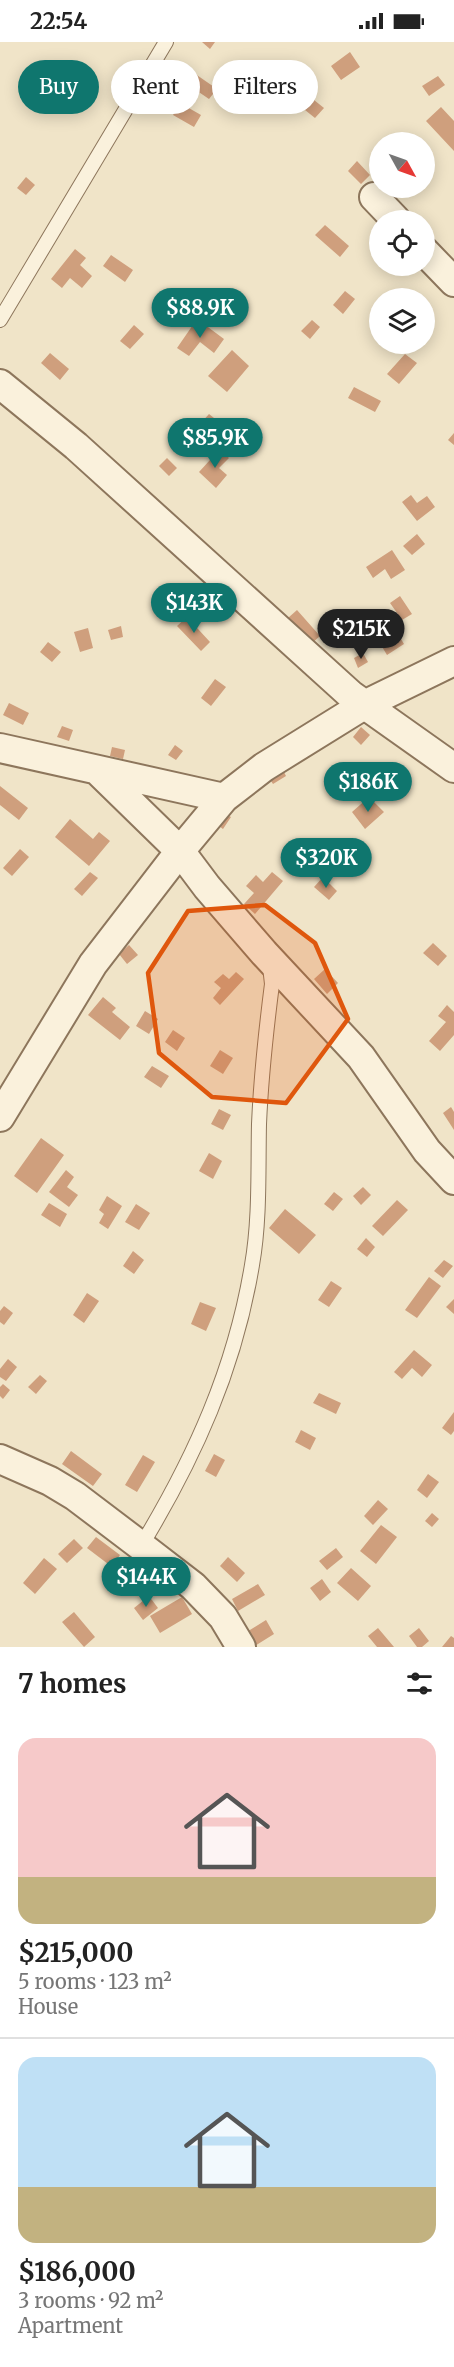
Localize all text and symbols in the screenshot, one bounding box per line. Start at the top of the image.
text: 22:54 [30,7,87,35]
chip: Buy [18,60,99,114]
chip: Rent [111,60,200,114]
chip: Filters [212,60,318,114]
north arrow [369,132,435,198]
map controls [369,132,435,354]
button: locate [369,210,435,276]
pin: $88.9K [151,288,249,339]
button: layers [369,288,435,354]
text: $88.9K [166,295,234,320]
pin: $85.9K [166,418,264,469]
text: $85.9K [182,425,248,450]
pin: $143K [152,583,236,634]
text: $143K [165,590,223,615]
pin: $215K [319,609,403,660]
text: $215K [331,616,391,641]
pin: $186K [326,762,410,813]
text: $186K [338,769,398,794]
pin: $320K [284,838,368,889]
text: $320K [295,845,357,870]
pin: $144K [104,1557,188,1608]
text: $144K [116,1564,176,1589]
text: 7 homes [18,1667,126,1700]
icon: filters [403,1667,436,1700]
icon: home [173,1777,281,1885]
text: $215,000 [18,1936,133,1969]
text: 5 rooms · 123 m² [18,1969,172,1994]
text: House [18,1994,78,2019]
icon: home [173,2096,281,2204]
text: $186,000 [18,2255,136,2288]
text: 3 rooms · 92 m² [18,2288,164,2313]
text: Apartment [18,2313,123,2338]

